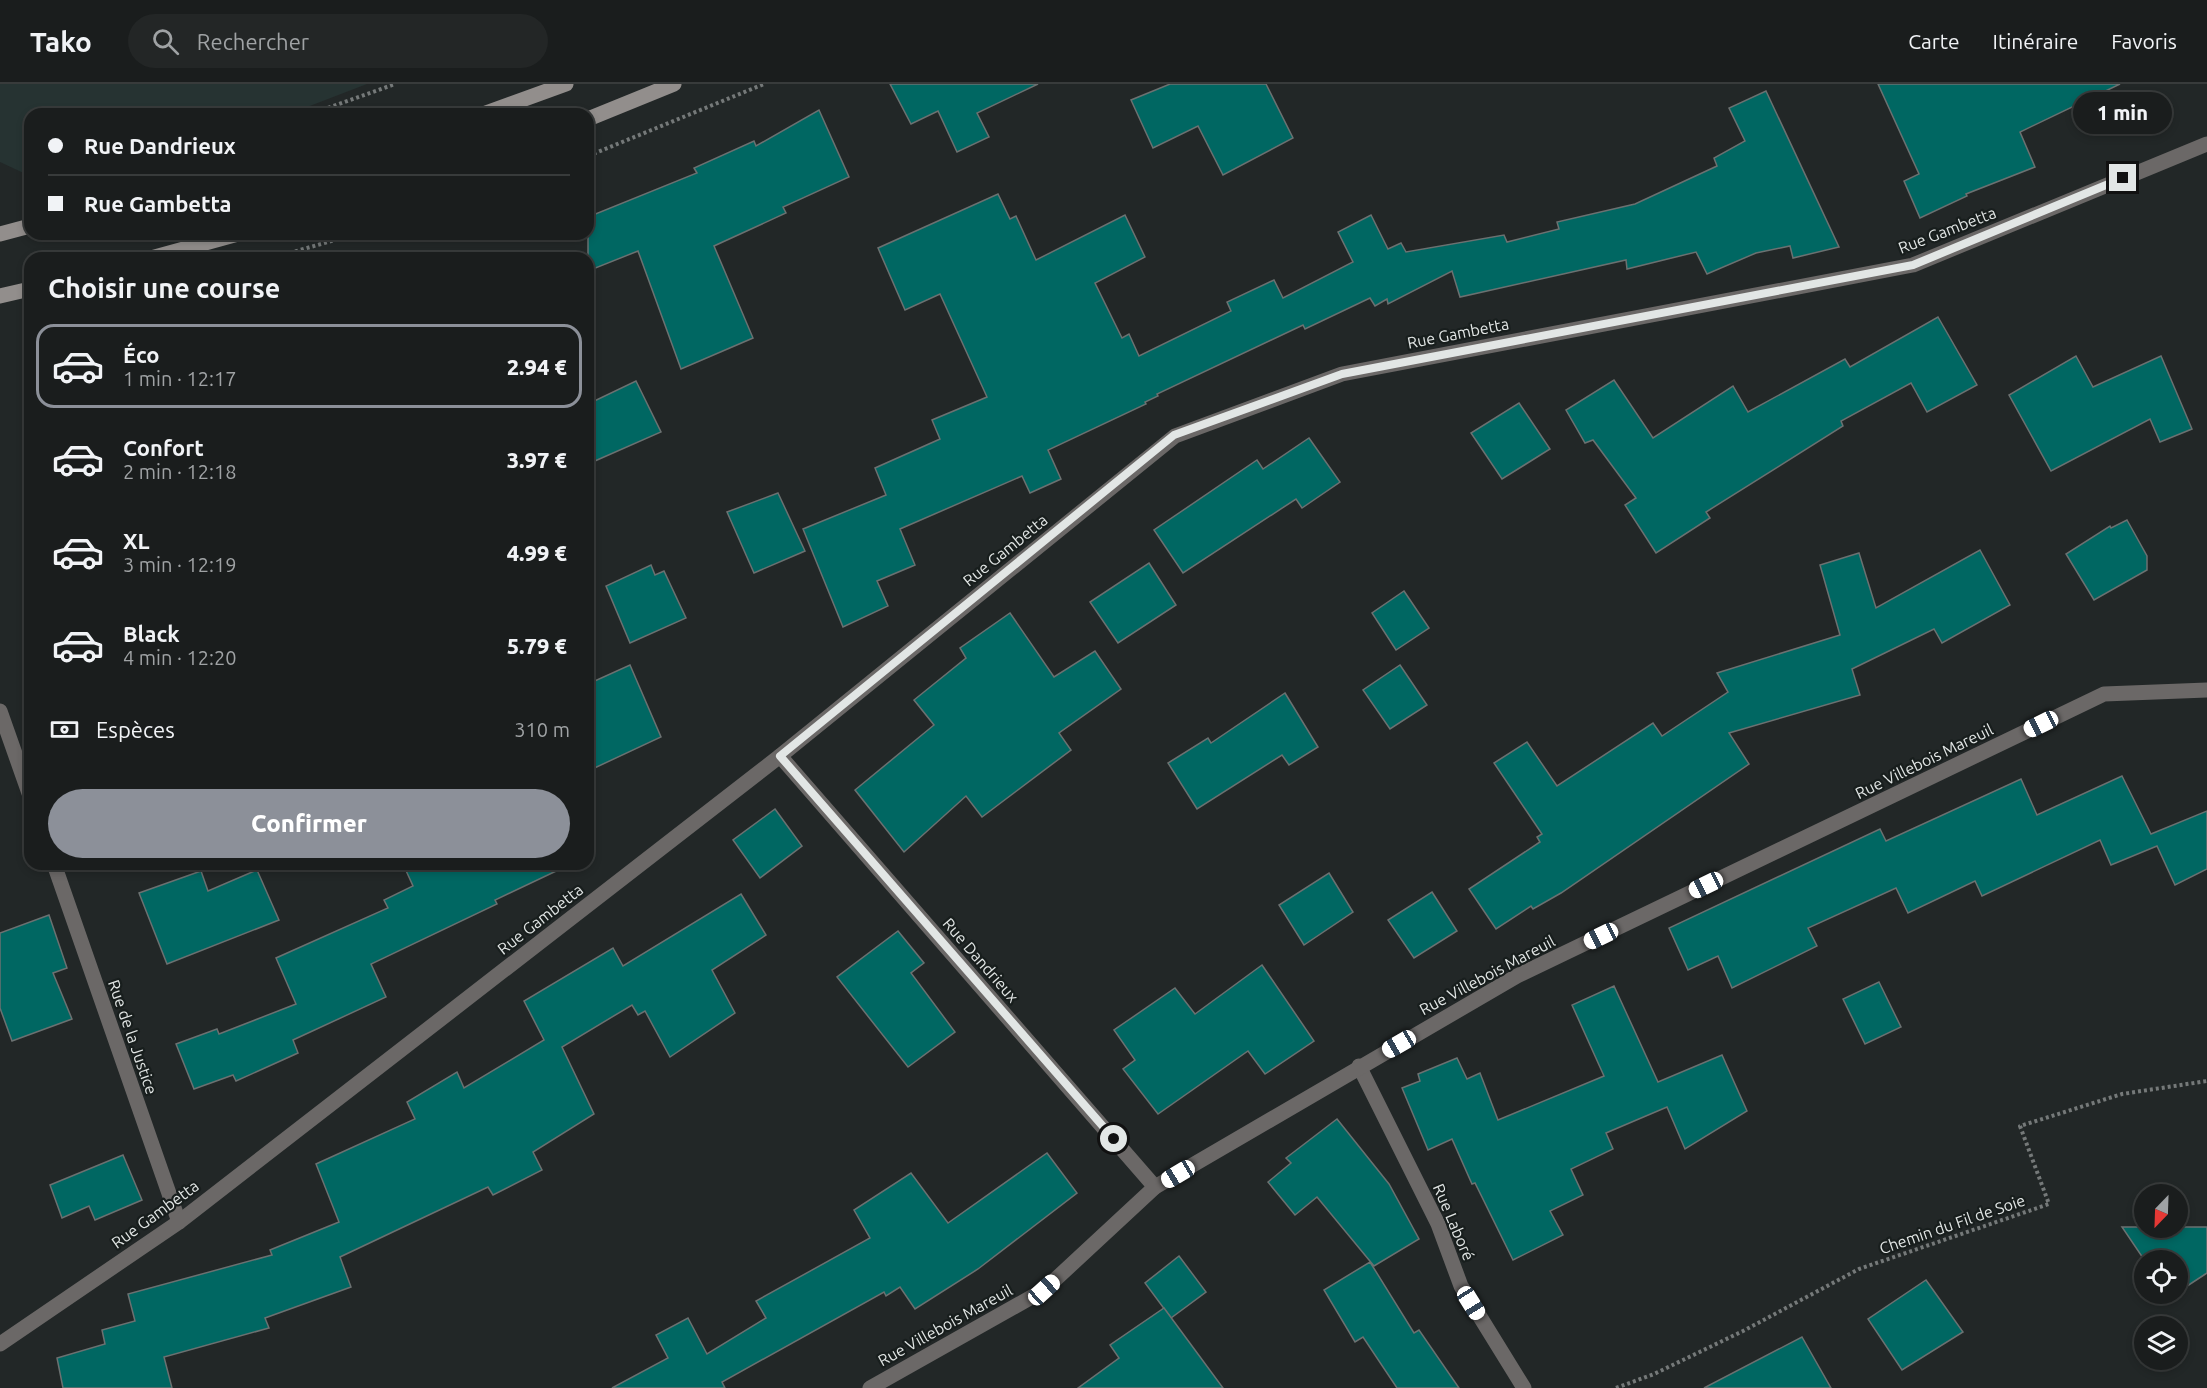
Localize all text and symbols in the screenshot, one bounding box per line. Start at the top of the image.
search box [128,14,548,68]
icon: search [149,25,182,58]
text: Tako [30,26,92,57]
text: Rechercher [197,29,309,54]
text: Carte [1908,29,1960,53]
text: Itinéraire [1993,29,2078,53]
text: Favoris [2111,29,2177,53]
callout: 1 min [2074,91,2172,133]
text: 1 min [2097,101,2148,124]
text: Rue Dandrieux [84,133,236,158]
route end [2109,164,2136,191]
text: Rue Gambetta [84,191,232,216]
street label: Rue Gambetta [1896,203,1998,257]
text: Choisir une course [48,273,280,303]
street label: Rue Gambetta [1406,314,1510,352]
icon: car [51,339,105,393]
text: Éco [123,342,160,367]
text: 2.94 € [507,354,567,379]
text: 1 min · 12:17 [123,367,237,390]
icon: car [51,432,105,486]
text: Confort [123,435,204,460]
text: 3.97 € [507,447,567,472]
text: 2 min · 12:18 [123,460,237,483]
street label: Rue Gambetta [959,511,1051,589]
icon: car [51,525,105,579]
text: XL [123,528,150,553]
text: 4.99 € [507,540,567,565]
text: 3 min · 12:19 [123,553,237,576]
icon: car [51,618,105,672]
text: Black [123,621,180,646]
text: 5.79 € [507,633,567,658]
text: 4 min · 12:20 [123,646,237,669]
car [2021,708,2061,740]
icon: cash [48,713,81,746]
text: Espèces [96,717,175,742]
text: 310 m [514,718,570,741]
street label: Rue Villebois Mareuil [1852,720,1996,802]
button: Confirmer [48,789,570,858]
car [1686,869,1726,901]
street label: Rue Gambetta [494,880,586,958]
street label: Rue Dandrieux [940,914,1022,1006]
car [1581,920,1621,952]
street label: Rue Villebois Mareuil [1416,932,1558,1018]
street label: Rue de la Justice [105,977,161,1097]
car [1379,1027,1419,1061]
route start [1100,1125,1127,1152]
car [1158,1157,1198,1191]
street label: Rue Gambetta [108,1176,202,1252]
street label: Rue Laboré [1430,1181,1478,1263]
north arrow [2134,1184,2188,1238]
map controls [2134,1184,2188,1370]
street label: Chemin du Fil de Soie [1877,1191,2027,1257]
button: locate [2134,1250,2188,1304]
car [1025,1271,1063,1309]
street label: Rue Villebois Mareuil [875,1281,1015,1369]
car [1454,1283,1488,1323]
button: layers [2134,1316,2188,1370]

